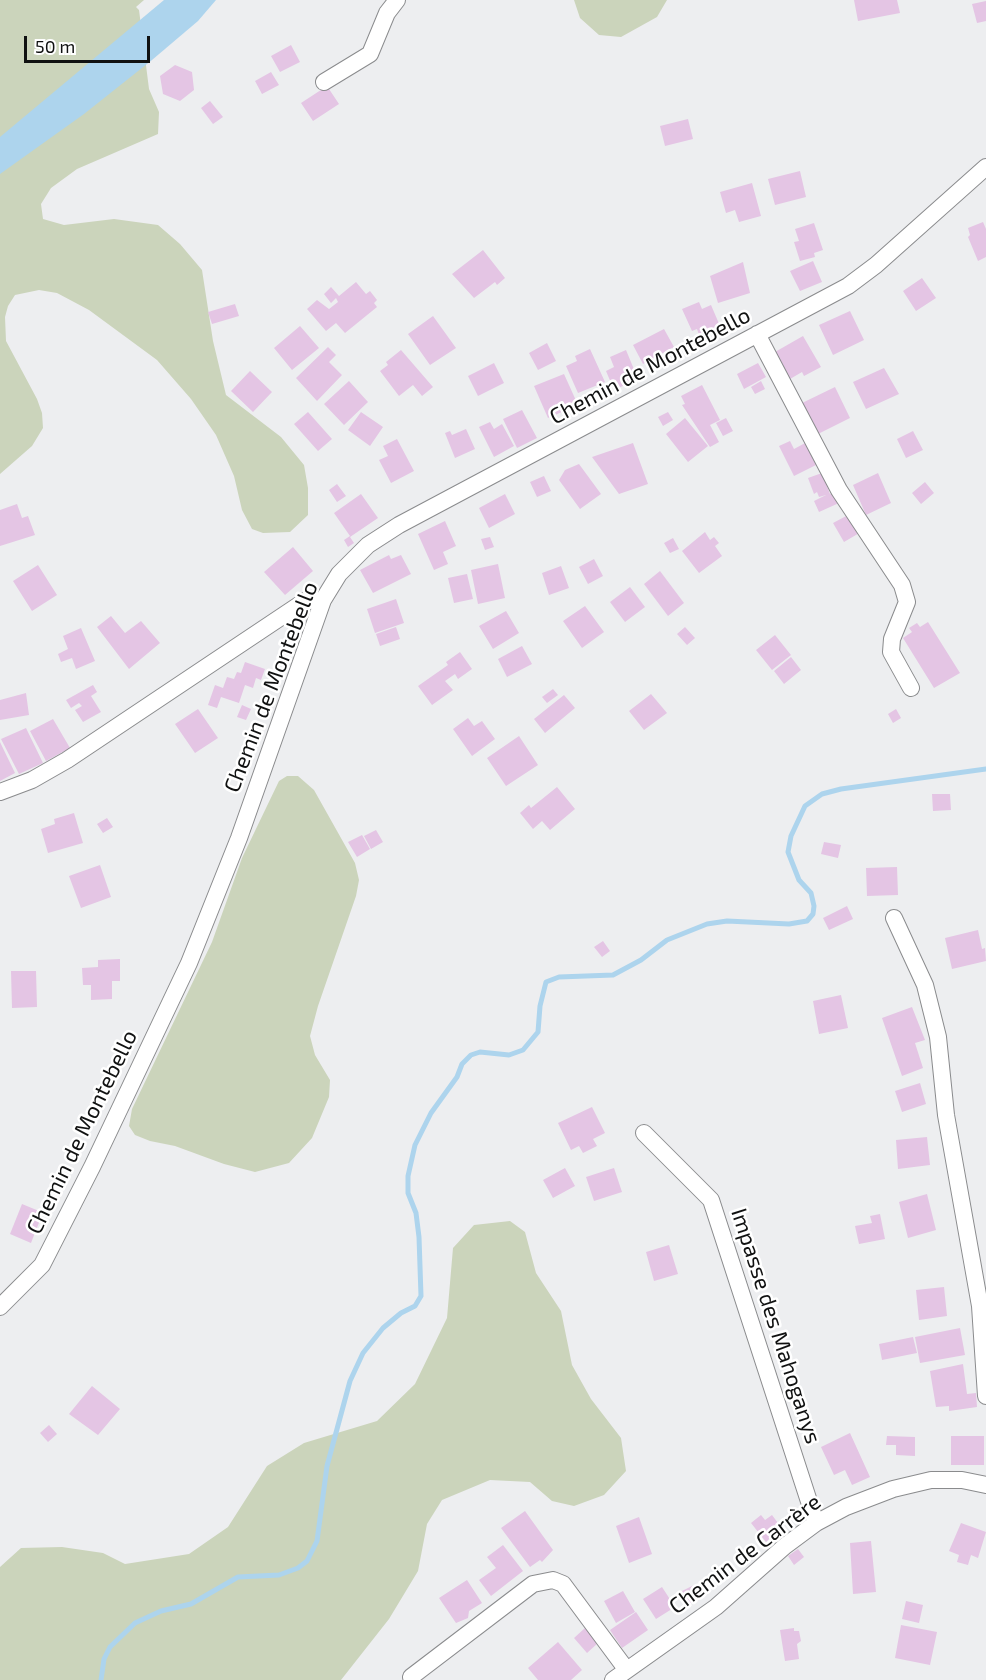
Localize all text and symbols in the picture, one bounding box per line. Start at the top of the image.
scale bar [27,24,153,62]
text: 50 m [35,35,75,57]
street label: Chemin de Montebello [545,302,755,430]
street label: Chemin de Montebello [219,578,323,796]
street label: Chemin de Montebello [21,1026,143,1238]
street label: Impasse des Mahoganys [725,1205,827,1447]
street label: Chemin de Carrère [664,1488,826,1620]

